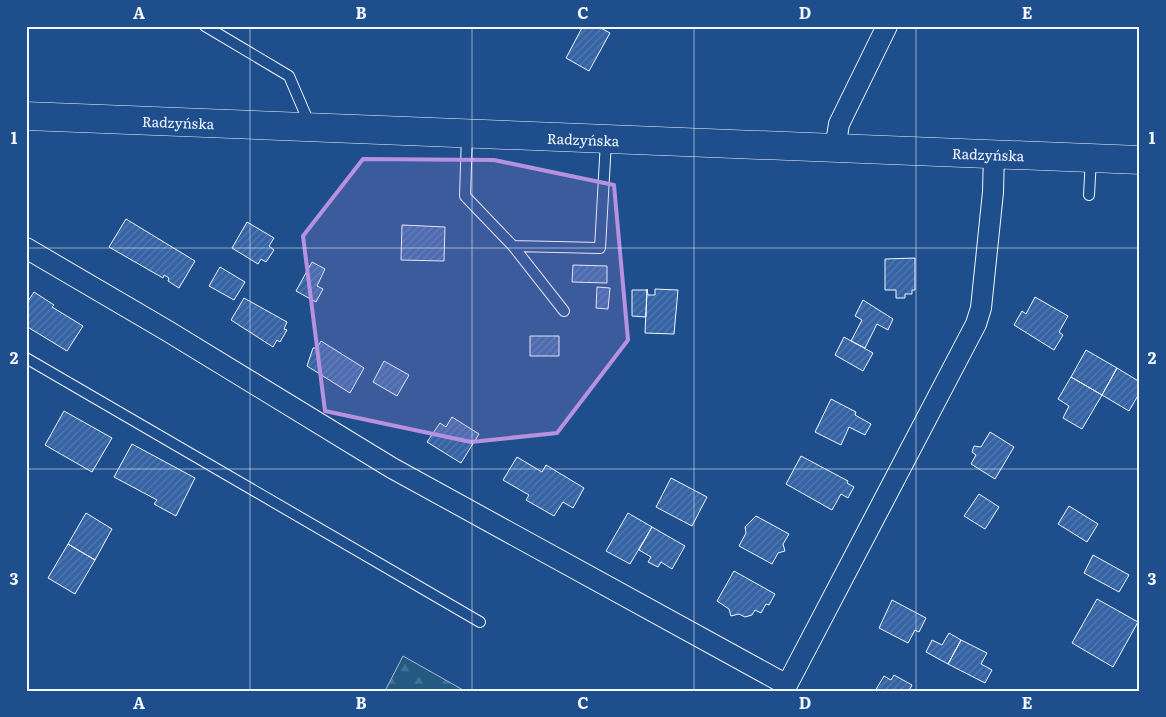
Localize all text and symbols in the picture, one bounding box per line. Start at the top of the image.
text: A [133,0,145,24]
text: B [355,0,367,24]
text: C [577,0,589,24]
text: D [799,0,811,24]
text: E [1022,0,1033,24]
street label: Radzyńska [141,111,215,133]
text: 1 [11,125,18,149]
text: 1 [1149,125,1156,149]
street label: Radzyńska [546,128,620,150]
street label: Radzyńska [951,143,1025,165]
text: 2 [10,345,19,369]
text: 2 [1148,345,1157,369]
text: 3 [10,566,19,590]
text: 3 [1148,566,1157,590]
text: A [133,690,145,714]
text: B [355,690,367,714]
text: C [577,690,589,714]
text: D [799,690,811,714]
text: E [1022,690,1033,714]

